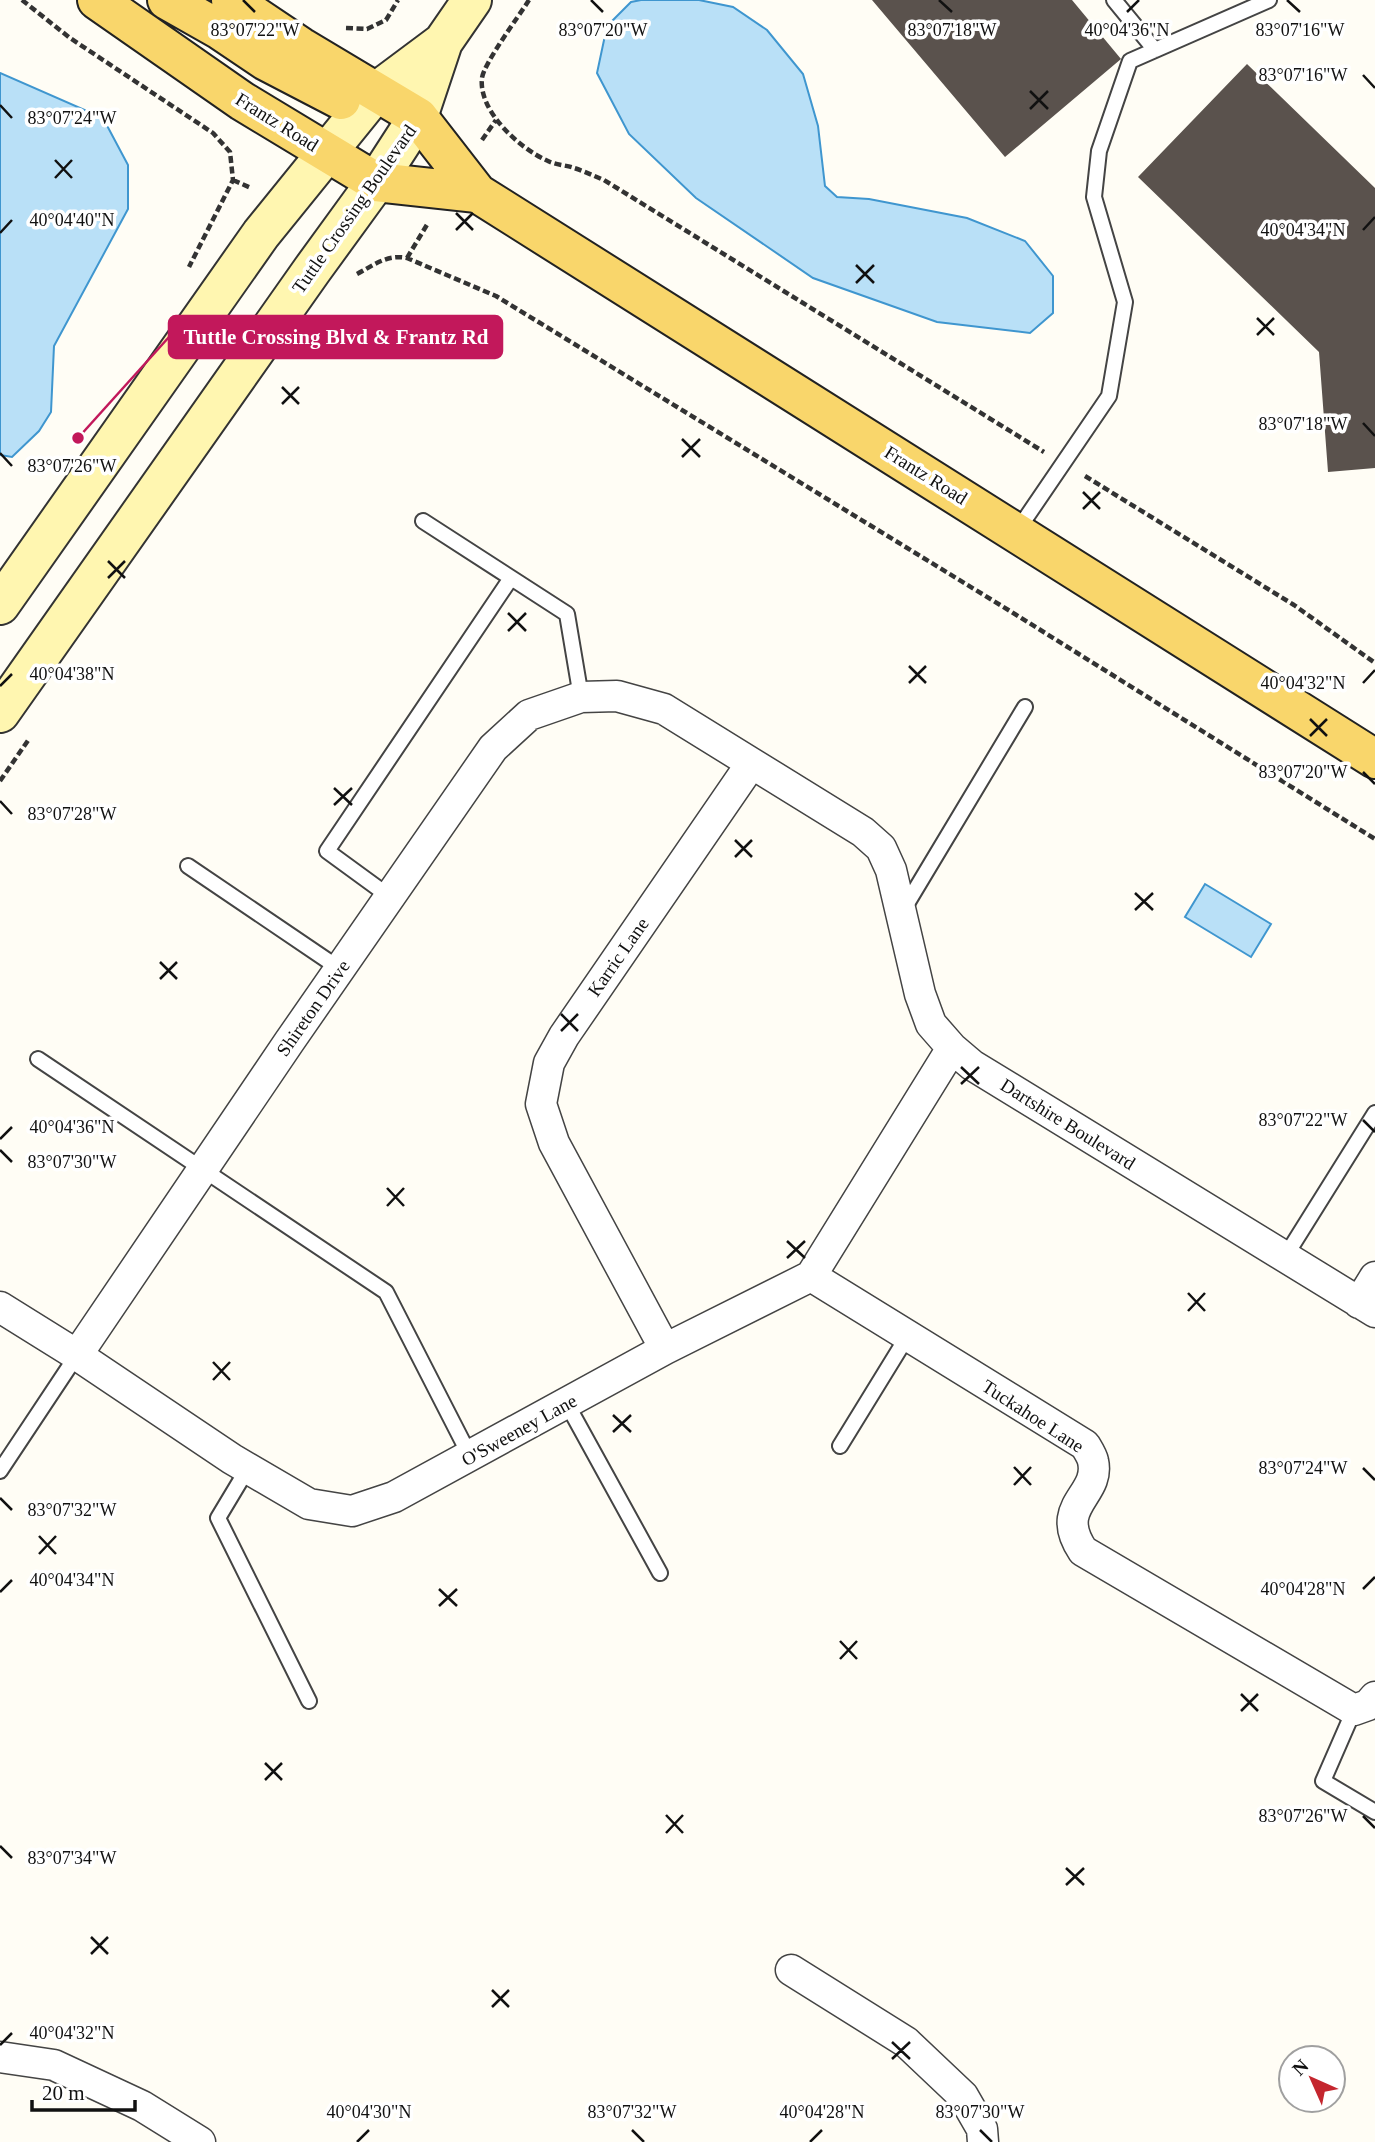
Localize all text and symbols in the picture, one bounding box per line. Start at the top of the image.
text: 83°07'22"W [211,20,299,40]
text: 83°07'20"W [559,20,647,40]
text: 83°07'18"W [908,20,996,40]
text: 40°04'36"N [1085,20,1169,40]
text: 83°07'16"W [1256,20,1344,40]
text: 83°07'16"W [1259,65,1347,85]
street label: Frantz Road [232,88,323,156]
text: 83°07'24"W [28,108,116,128]
street label: Tuttle Crossing Boulevard [288,120,421,297]
text: 40°04'40"N [30,210,114,230]
text: 40°04'34"N [1261,220,1345,240]
callout: Tuttle Crossing Blvd & Frantz Rd [169,316,502,358]
text: Tuttle Crossing Blvd & Frantz Rd [183,325,489,349]
text: 83°07'18"W [1259,414,1347,434]
street label: Frantz Road [881,441,972,509]
text: 83°07'26"W [28,456,116,476]
text: 40°04'38"N [30,664,114,684]
text: 40°04'32"N [1261,673,1345,693]
text: 83°07'20"W [1259,762,1347,782]
text: 83°07'28"W [28,804,116,824]
street label: Karric Lane [583,914,653,1000]
street label: Shireton Drive [272,956,354,1060]
street label: Dartshire Boulevard [997,1074,1140,1174]
text: 83°07'22"W [1259,1110,1347,1130]
text: 40°04'36"N [30,1117,114,1137]
text: 83°07'30"W [28,1152,116,1172]
street label: Tuckahoe Lane [978,1375,1088,1457]
street label: O'Sweeney Lane [458,1390,580,1470]
text: 83°07'24"W [1259,1458,1347,1478]
text: 83°07'32"W [28,1500,116,1520]
text: 40°04'34"N [30,1570,114,1590]
text: 40°04'28"N [1261,1579,1345,1599]
text: 83°07'26"W [1259,1806,1347,1826]
text: 83°07'34"W [28,1848,116,1868]
text: 40°04'32"N [30,2023,114,2043]
north arrow [1277,2044,1347,2114]
text: N [1288,2055,1313,2080]
scale bar [32,2068,135,2112]
text: 20 m [42,2081,85,2105]
text: 40°04'30"N [327,2102,411,2122]
text: 83°07'32"W [588,2102,676,2122]
text: 40°04'28"N [780,2102,864,2122]
text: 83°07'30"W [936,2102,1024,2122]

